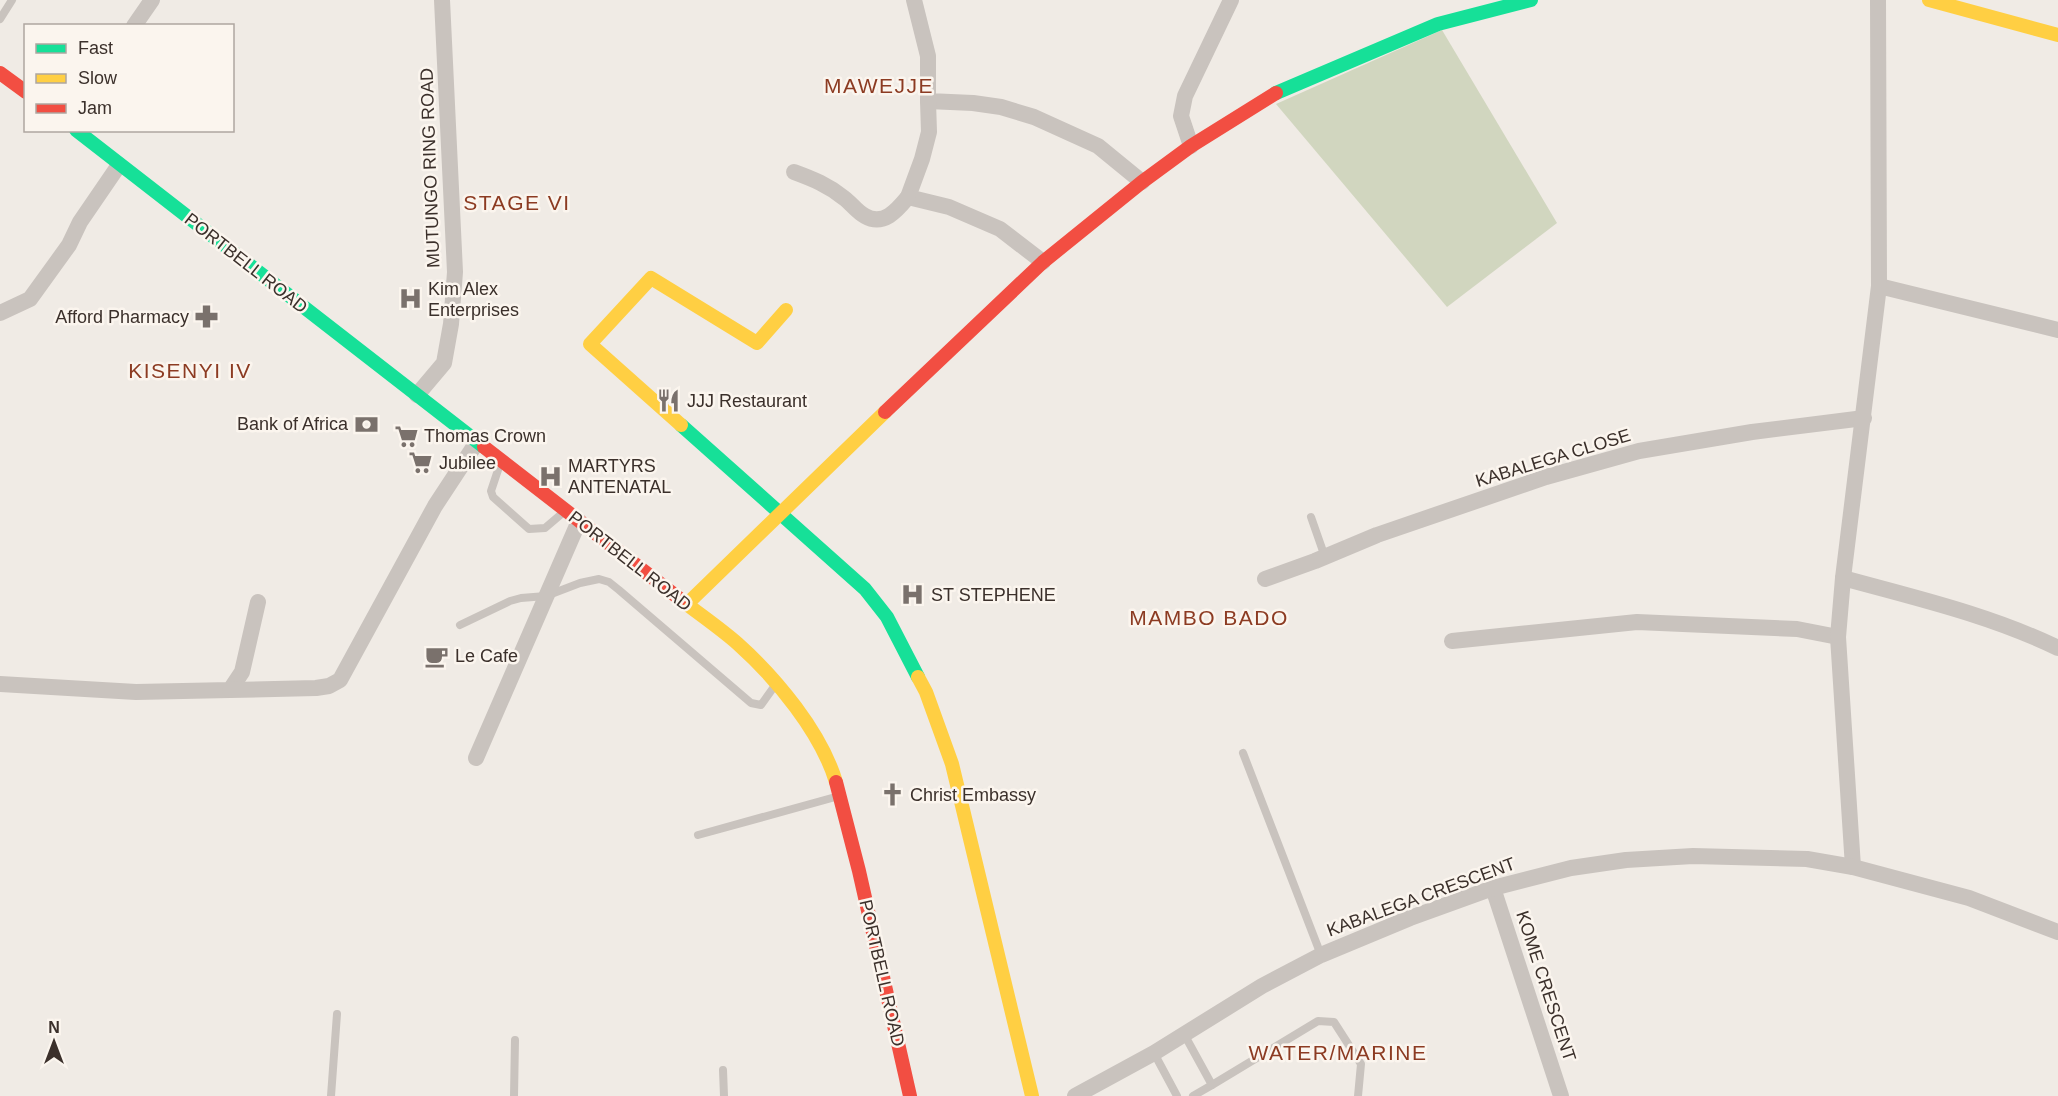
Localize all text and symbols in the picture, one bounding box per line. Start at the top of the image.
legend [24,24,234,132]
text: Fast [78,38,113,58]
text: Slow [78,68,118,88]
street label: MUTUNGO RING ROAD [417,68,443,268]
district label: MAWEJJE [824,74,934,97]
text: Jam [78,98,112,118]
district label: STAGE VI [463,191,571,214]
street label: PORTBELL ROAD [181,209,311,317]
place label: Kim Alex Enterprises [428,279,519,320]
hospital icon: Kim Alex Enterprises [397,286,423,312]
pharmacy icon: Afford Pharmacy [194,304,220,330]
place label: Afford Pharmacy [55,307,189,327]
district label: KISENYI IV [128,359,252,382]
restaurant icon: JJJ Restaurant [656,388,682,414]
place label: JJJ Restaurant [687,391,807,411]
bank icon: Bank of Africa [353,411,379,437]
place label: Bank of Africa [237,414,349,434]
supermarket icon: Thomas Crown [393,423,419,449]
street label: KABALEGA CLOSE [1473,425,1633,491]
place label: Thomas Crown [424,426,546,446]
supermarket icon: Jubilee [408,450,434,476]
place label: Jubilee [439,453,496,473]
place label: MARTYRS ANTENATAL [568,456,671,497]
hospital icon: MARTYRS ANTENATAL [537,463,563,489]
street label: PORTBELL ROAD [565,507,695,615]
hospital icon: ST STEPHENE [900,582,926,608]
place label: ST STEPHENE [931,585,1056,605]
district label: MAMBO BADO [1129,606,1289,629]
cafe icon: Le Cafe [424,643,450,669]
place label: Le Cafe [455,646,518,666]
church icon: Christ Embassy [879,782,905,808]
place label: Christ Embassy [910,785,1036,805]
street label: KABALEGA CRESCENT [1324,854,1518,940]
street label: PORTBELL ROAD [855,898,909,1048]
street label: KOME CRESCENT [1512,908,1580,1064]
north arrow [24,1012,84,1072]
text: N [48,1019,60,1036]
district label: WATER/MARINE [1249,1041,1428,1064]

